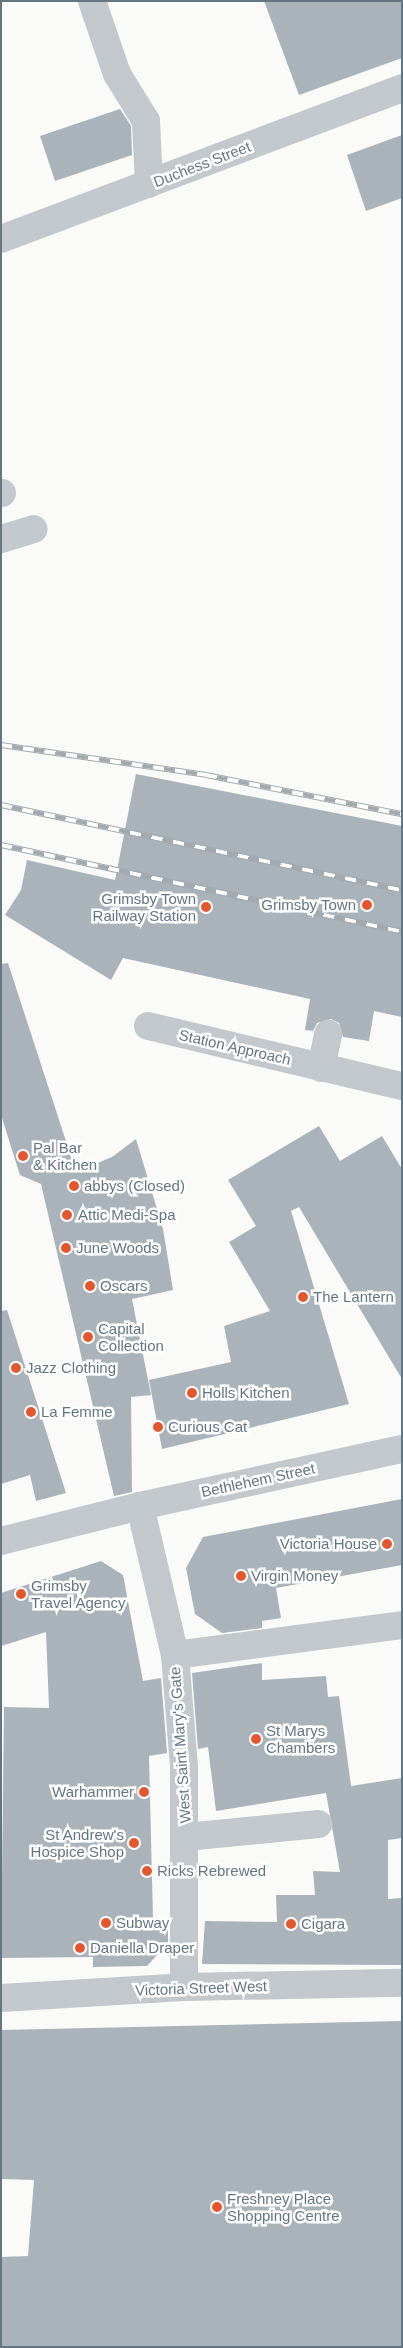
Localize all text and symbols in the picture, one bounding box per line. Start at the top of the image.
street label: Duchess Street [151,137,253,191]
place label: Grimsby Town Railway Station [93,889,196,924]
place label: Grimsby Town [261,896,356,914]
marker: Grimsby Town [360,898,374,912]
marker: Grimsby Town Railway Station [200,901,212,913]
street label: Station Approach [177,1025,293,1069]
place label: Pal Bar & Kitchen [33,1138,97,1173]
marker: Pal Bar & Kitchen [17,1150,29,1162]
place label: abbys (Closed) [84,1177,185,1195]
marker: abbys (Closed) [68,1180,80,1192]
place label: Attic Medi-Spa [78,1206,176,1224]
marker: Attic Medi-Spa [60,1208,74,1222]
place label: June Woods [76,1239,159,1257]
marker: June Woods [60,1242,72,1254]
place label: Oscars [100,1277,148,1295]
marker: Oscars [84,1280,96,1292]
place label: The Lantern [313,1288,394,1306]
marker: The Lantern [297,1291,309,1303]
place label: Capital Collection [98,1319,164,1354]
marker: Capital Collection [82,1331,94,1343]
place label: Jazz Clothing [26,1359,116,1377]
marker: Jazz Clothing [10,1362,22,1374]
place label: Holls Kitchen [202,1384,290,1402]
marker: Holls Kitchen [186,1387,198,1399]
place label: La Femme [41,1403,113,1421]
marker: La Femme [25,1406,37,1418]
place label: Curious Cat [168,1418,247,1436]
marker: Curious Cat [152,1421,164,1433]
street label: Bethlehem Street [199,1459,317,1501]
place label: Victoria House [280,1535,377,1553]
marker: Victoria House [381,1538,393,1550]
place label: Virgin Money [251,1567,338,1585]
marker: Virgin Money [235,1570,247,1582]
place label: Grimsby Travel Agency [31,1576,126,1611]
marker: Grimsby Travel Agency [15,1588,27,1600]
street label: West Saint Mary's Gate [166,1666,194,1824]
place label: St Marys Chambers [266,1721,335,1756]
marker: St Marys Chambers [250,1733,262,1745]
place label: Warhammer [52,1783,134,1801]
marker: Warhammer [138,1786,150,1798]
place label: St Andrew's Hospice Shop [31,1825,124,1860]
marker: St Andrew's Hospice Shop [128,1837,140,1849]
place label: Ricks Rebrewed [157,1862,266,1880]
marker: Ricks Rebrewed [141,1865,153,1877]
place label: Subway [116,1914,169,1932]
place label: Cigara [301,1915,345,1933]
marker: Subway [100,1917,112,1929]
marker: Cigara [285,1918,297,1930]
place label: Daniella Draper [90,1939,194,1957]
marker: Daniella Draper [74,1942,86,1954]
street label: Victoria Street West [135,1977,267,1999]
place label: Freshney Place Shopping Centre [227,2189,340,2224]
marker: Freshney Place Shopping Centre [211,2201,223,2213]

